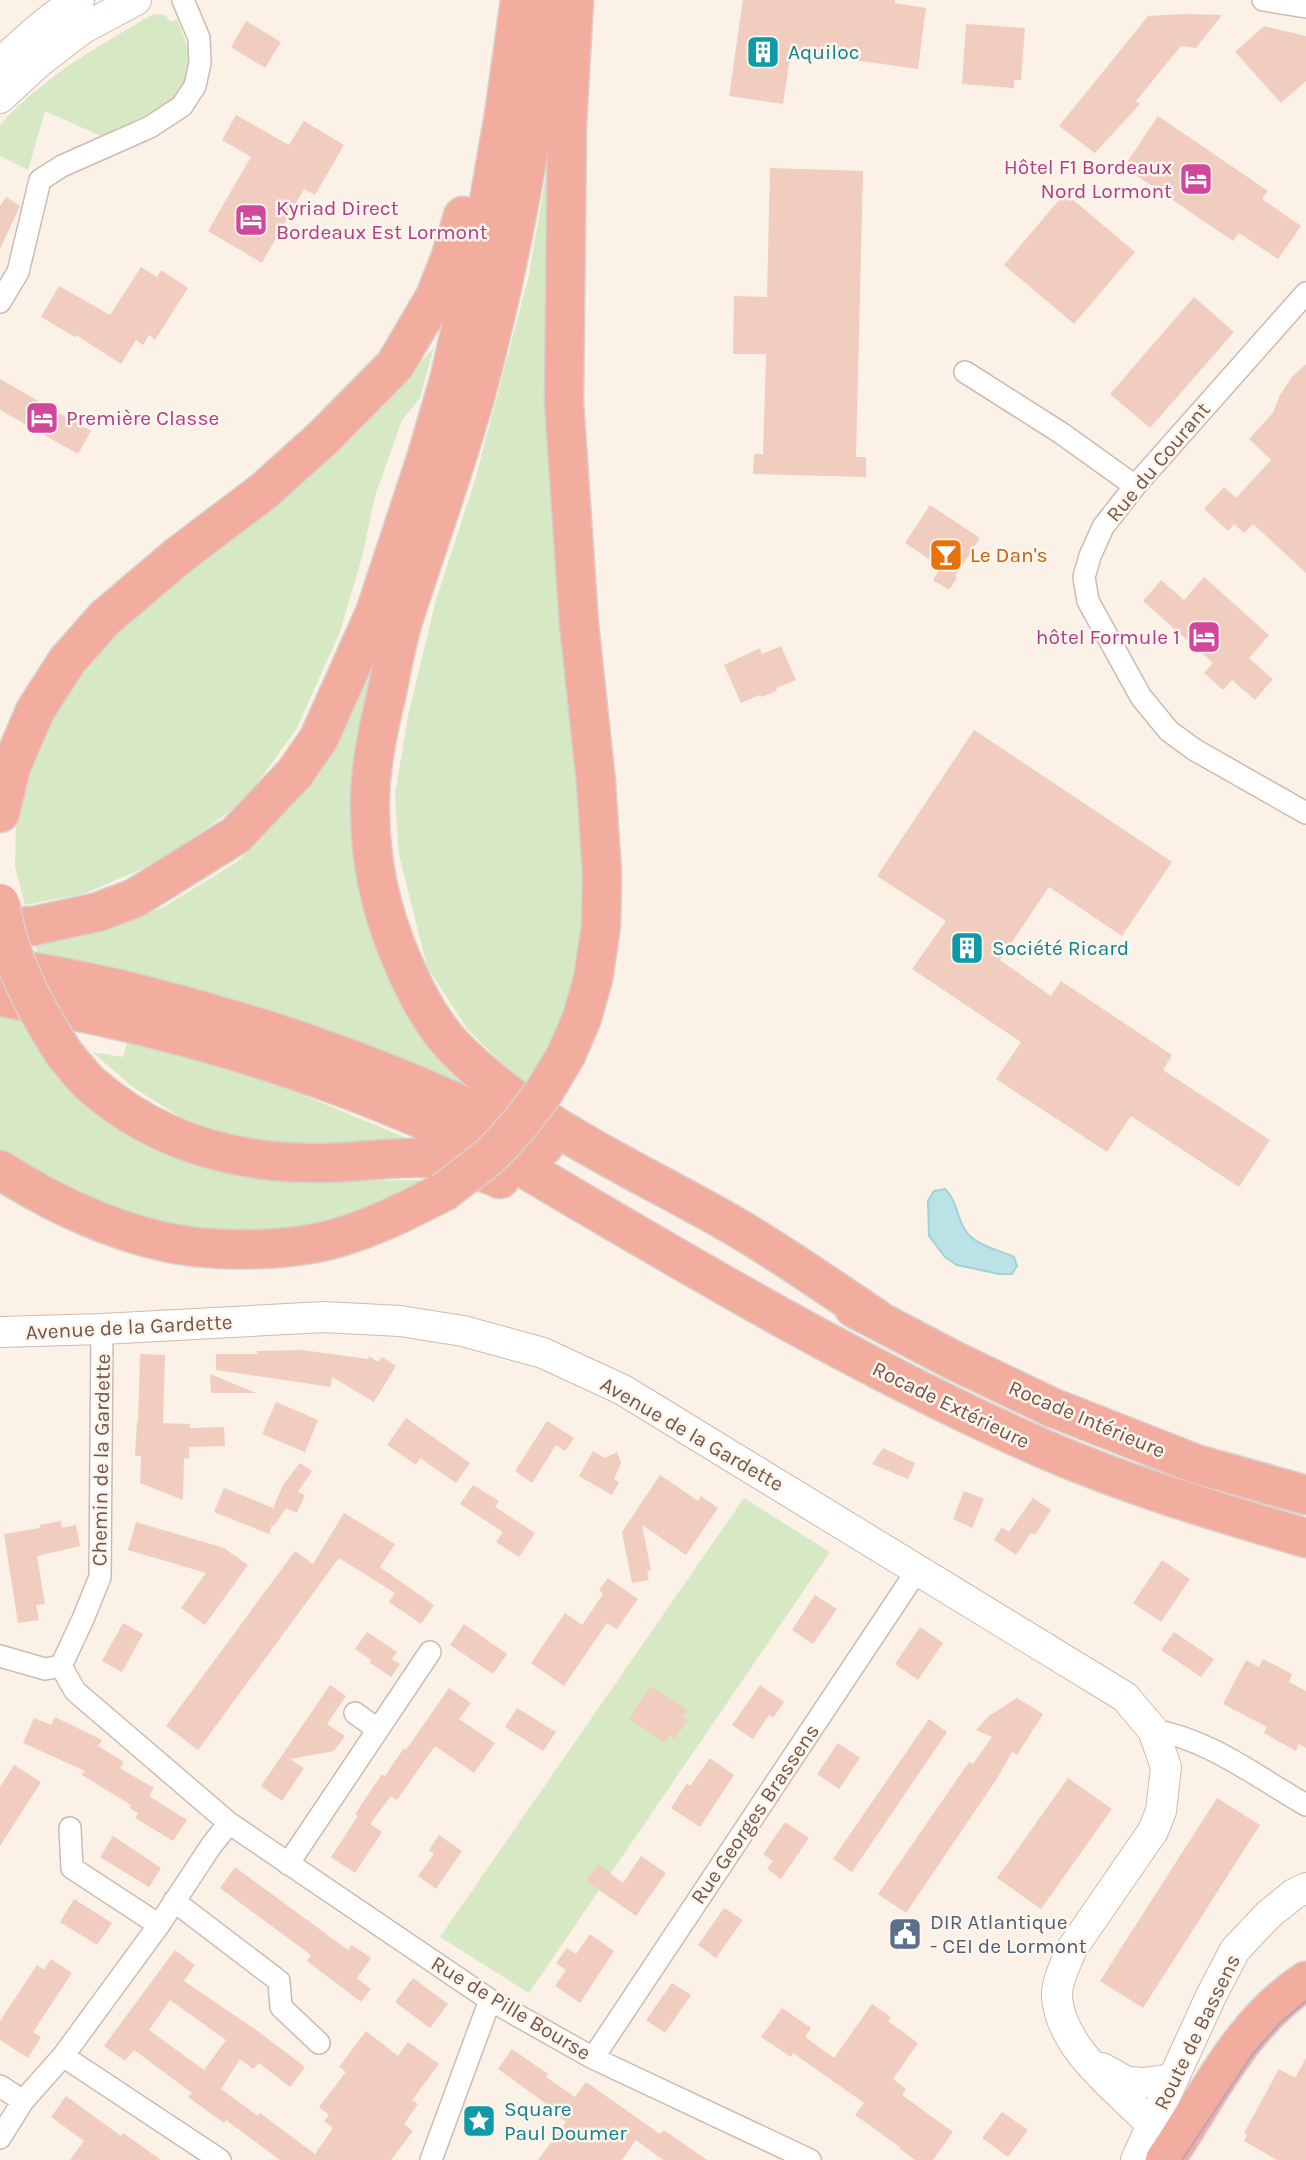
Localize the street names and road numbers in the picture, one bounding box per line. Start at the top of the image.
street label: Rue du Courant [1101,397,1215,527]
street label: Avenue de la Gardette [25,1310,233,1344]
street label: Chemin de la Gardette [87,1353,115,1567]
street label: Rocade Extérieure [868,1357,1034,1453]
street label: Avenue de la Gardette [596,1372,788,1496]
street label: Rocade Intérieure [1005,1375,1169,1463]
street label: Rue Georges Brassens [686,1719,824,1909]
street label: Route de Bassens [1149,1950,1245,2114]
street label: Rue de Pille Bourse [427,1951,595,2065]

